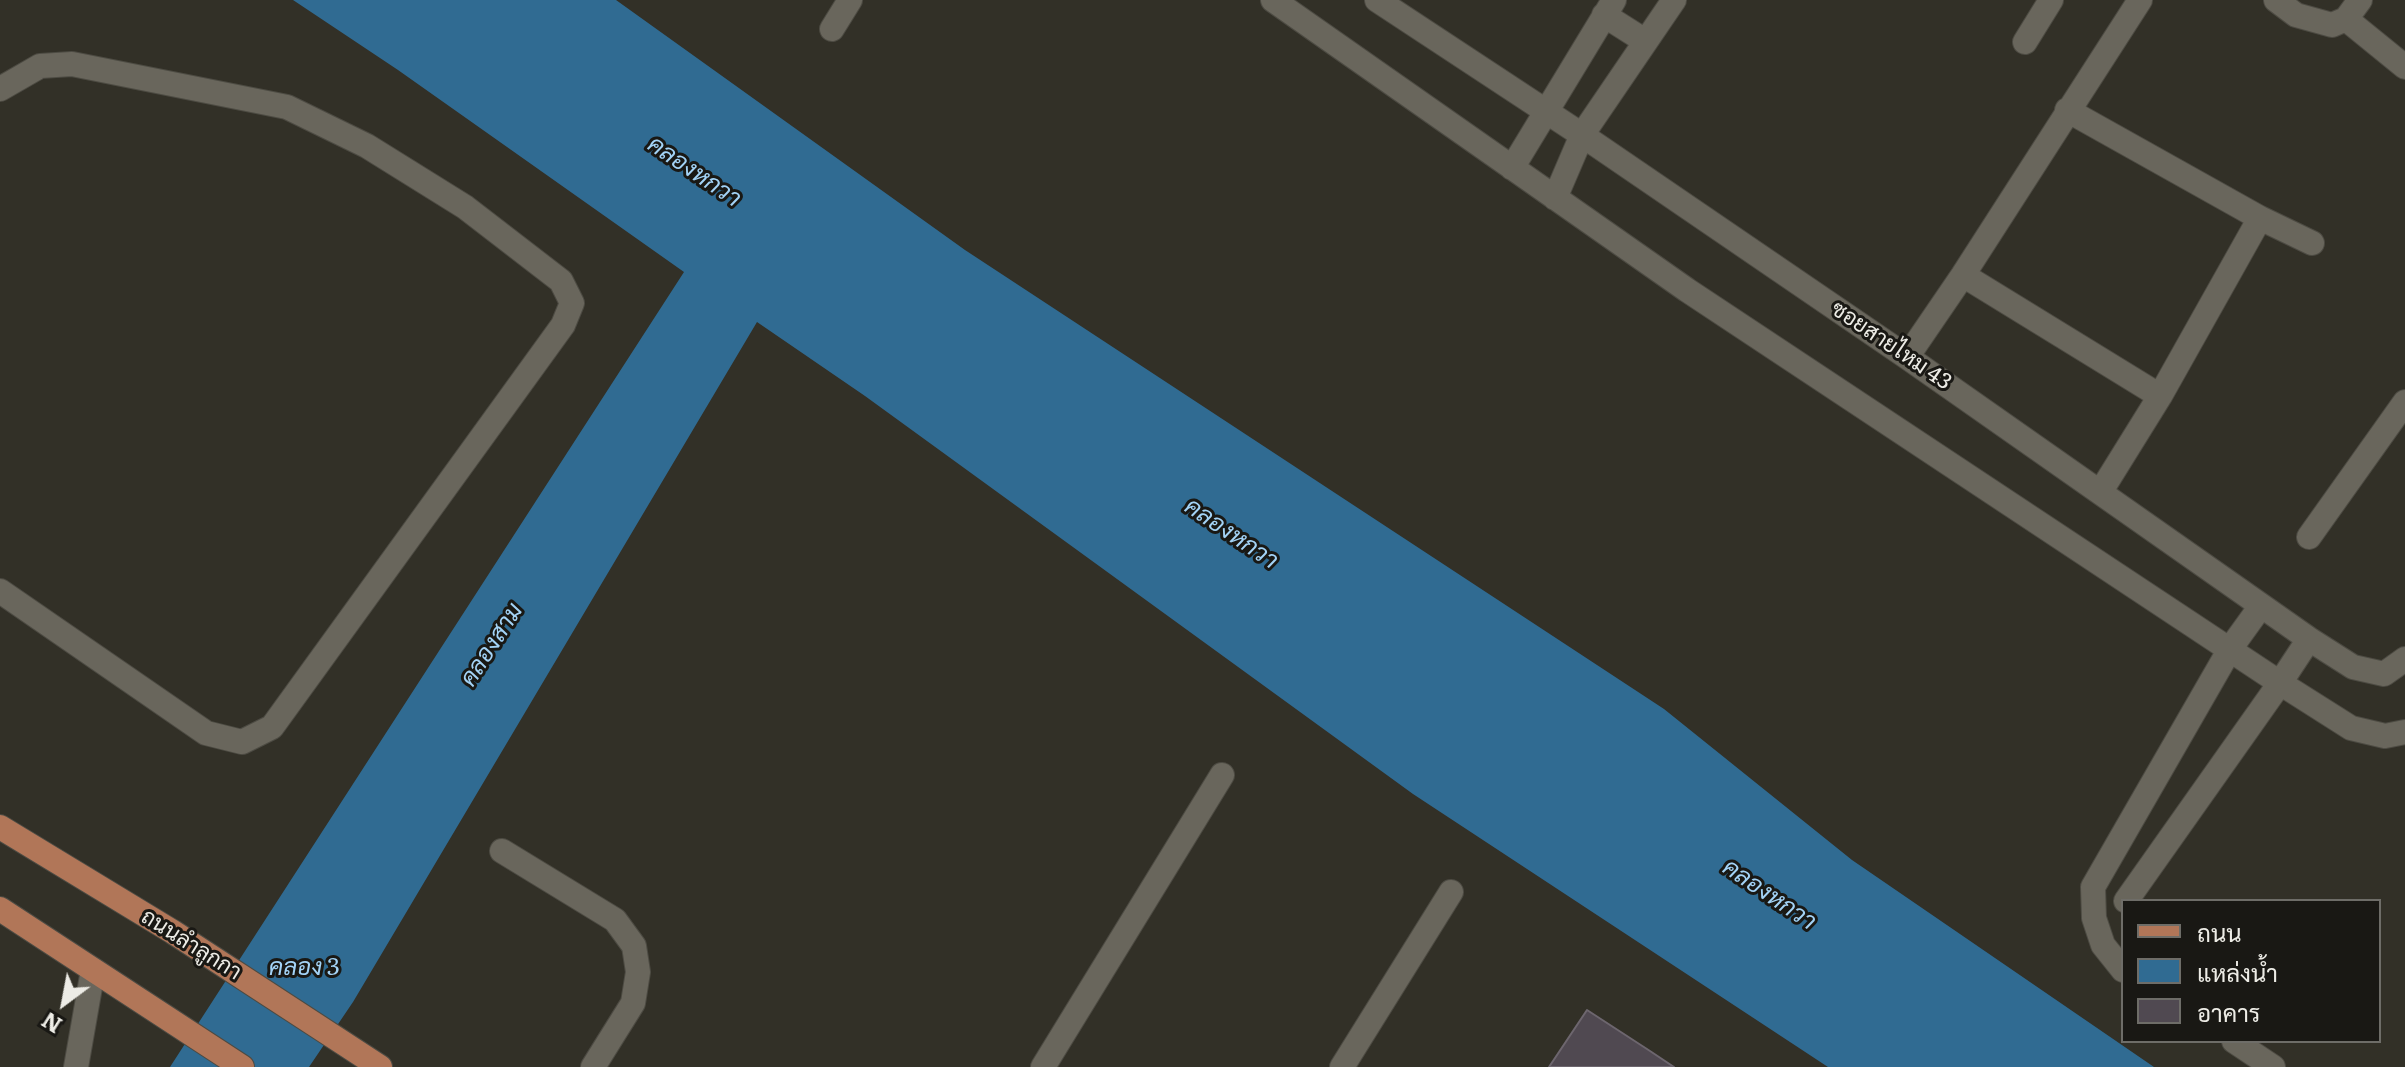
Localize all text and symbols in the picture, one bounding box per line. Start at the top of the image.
water label: คลองหกวา [642,130,746,214]
street label: ซอยสายไหม 43 [1826,296,1956,396]
water label: คลองหกวา [1179,492,1283,576]
water label: คลองสาม [454,598,530,692]
water label: คลองหกวา [1717,853,1821,937]
legend [2121,899,2381,1043]
street label: ถนนลำลูกกา [136,904,246,986]
text: ถนน [2197,914,2242,949]
water label: คลอง 3 [269,954,339,982]
text: แหล่งน้ำ [2197,954,2278,989]
north arrow [24,963,104,1043]
text: อาคาร [2197,994,2260,1029]
text: N [34,1005,68,1043]

